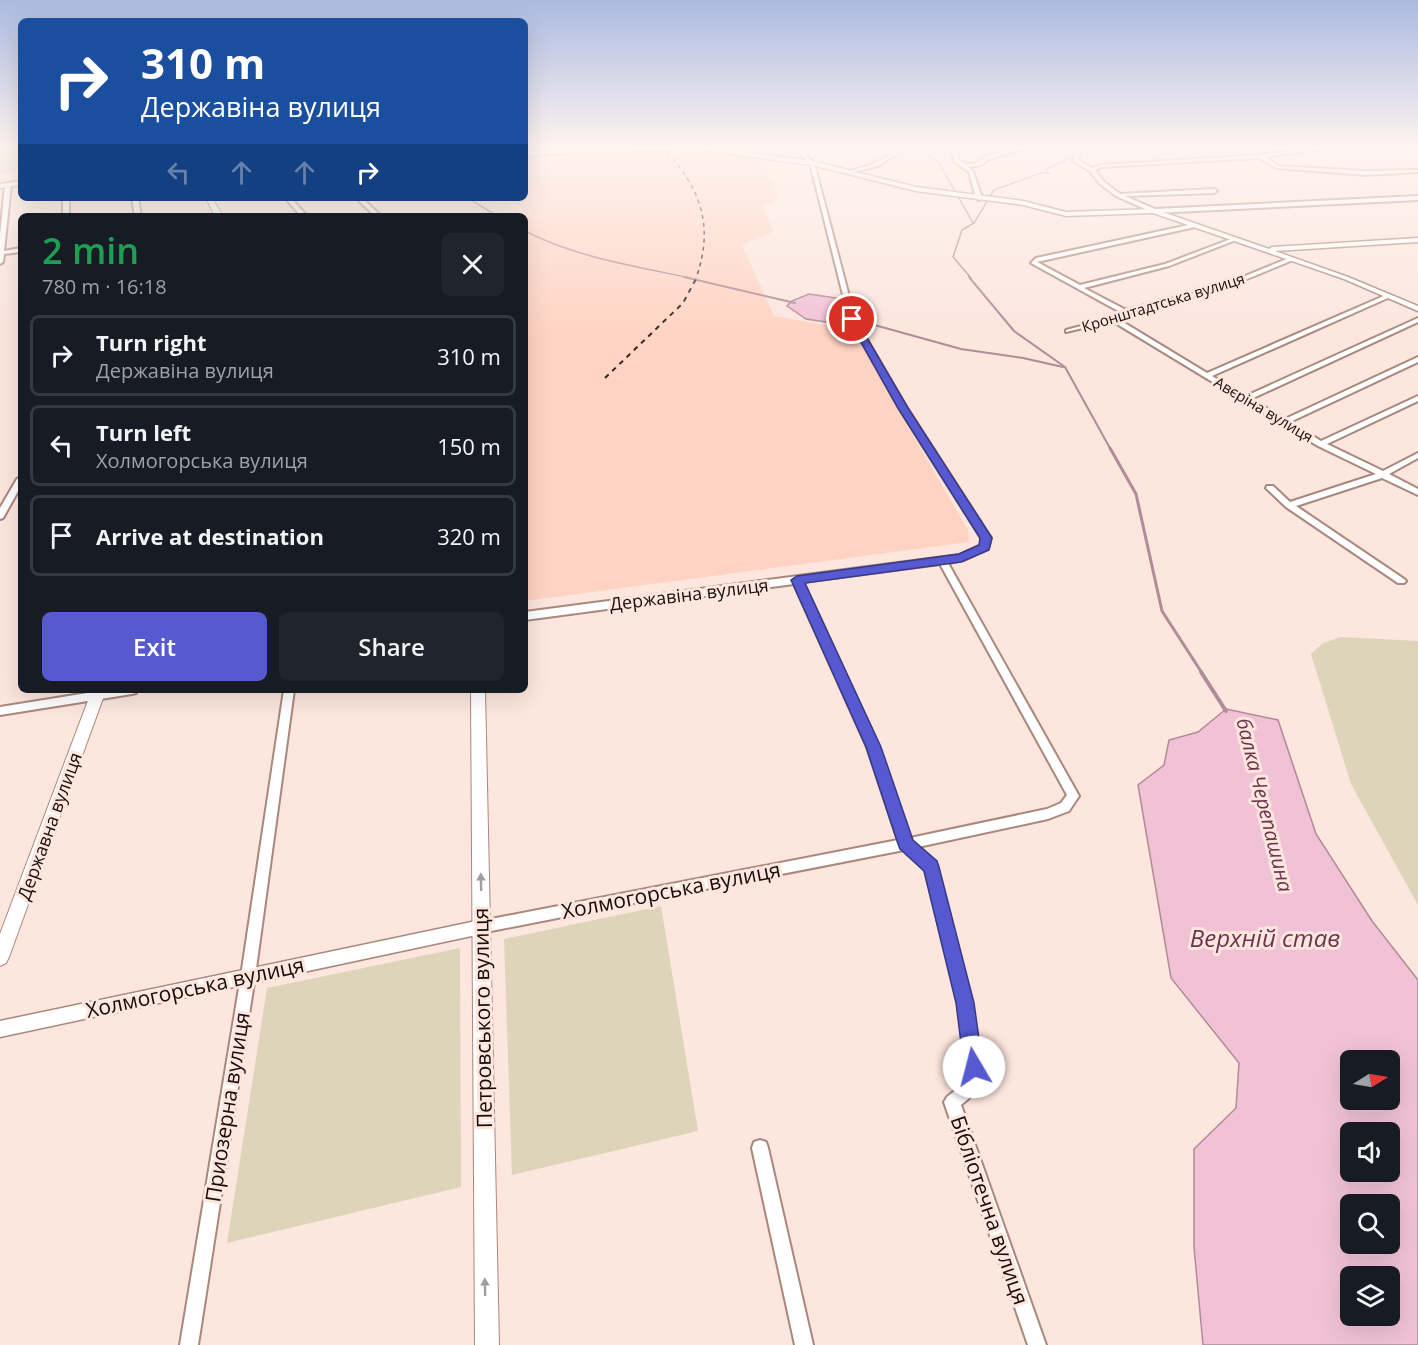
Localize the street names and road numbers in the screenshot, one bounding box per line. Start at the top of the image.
street label: Кронштадтська вулиця [1079,268,1247,336]
street label: Авєріна вулиця [1211,372,1317,446]
street label: Державіна вулиця [608,572,770,616]
street label: Державна вулиця [11,749,87,903]
street label: Холмогорська вулиця [559,855,783,925]
street label: Петровського вулиця [466,908,498,1128]
street label: Холмогорська вулиця [83,950,307,1024]
street label: Приозерна вулиця [198,1010,256,1204]
street label: Бібліотечна вулиця [945,1112,1035,1308]

